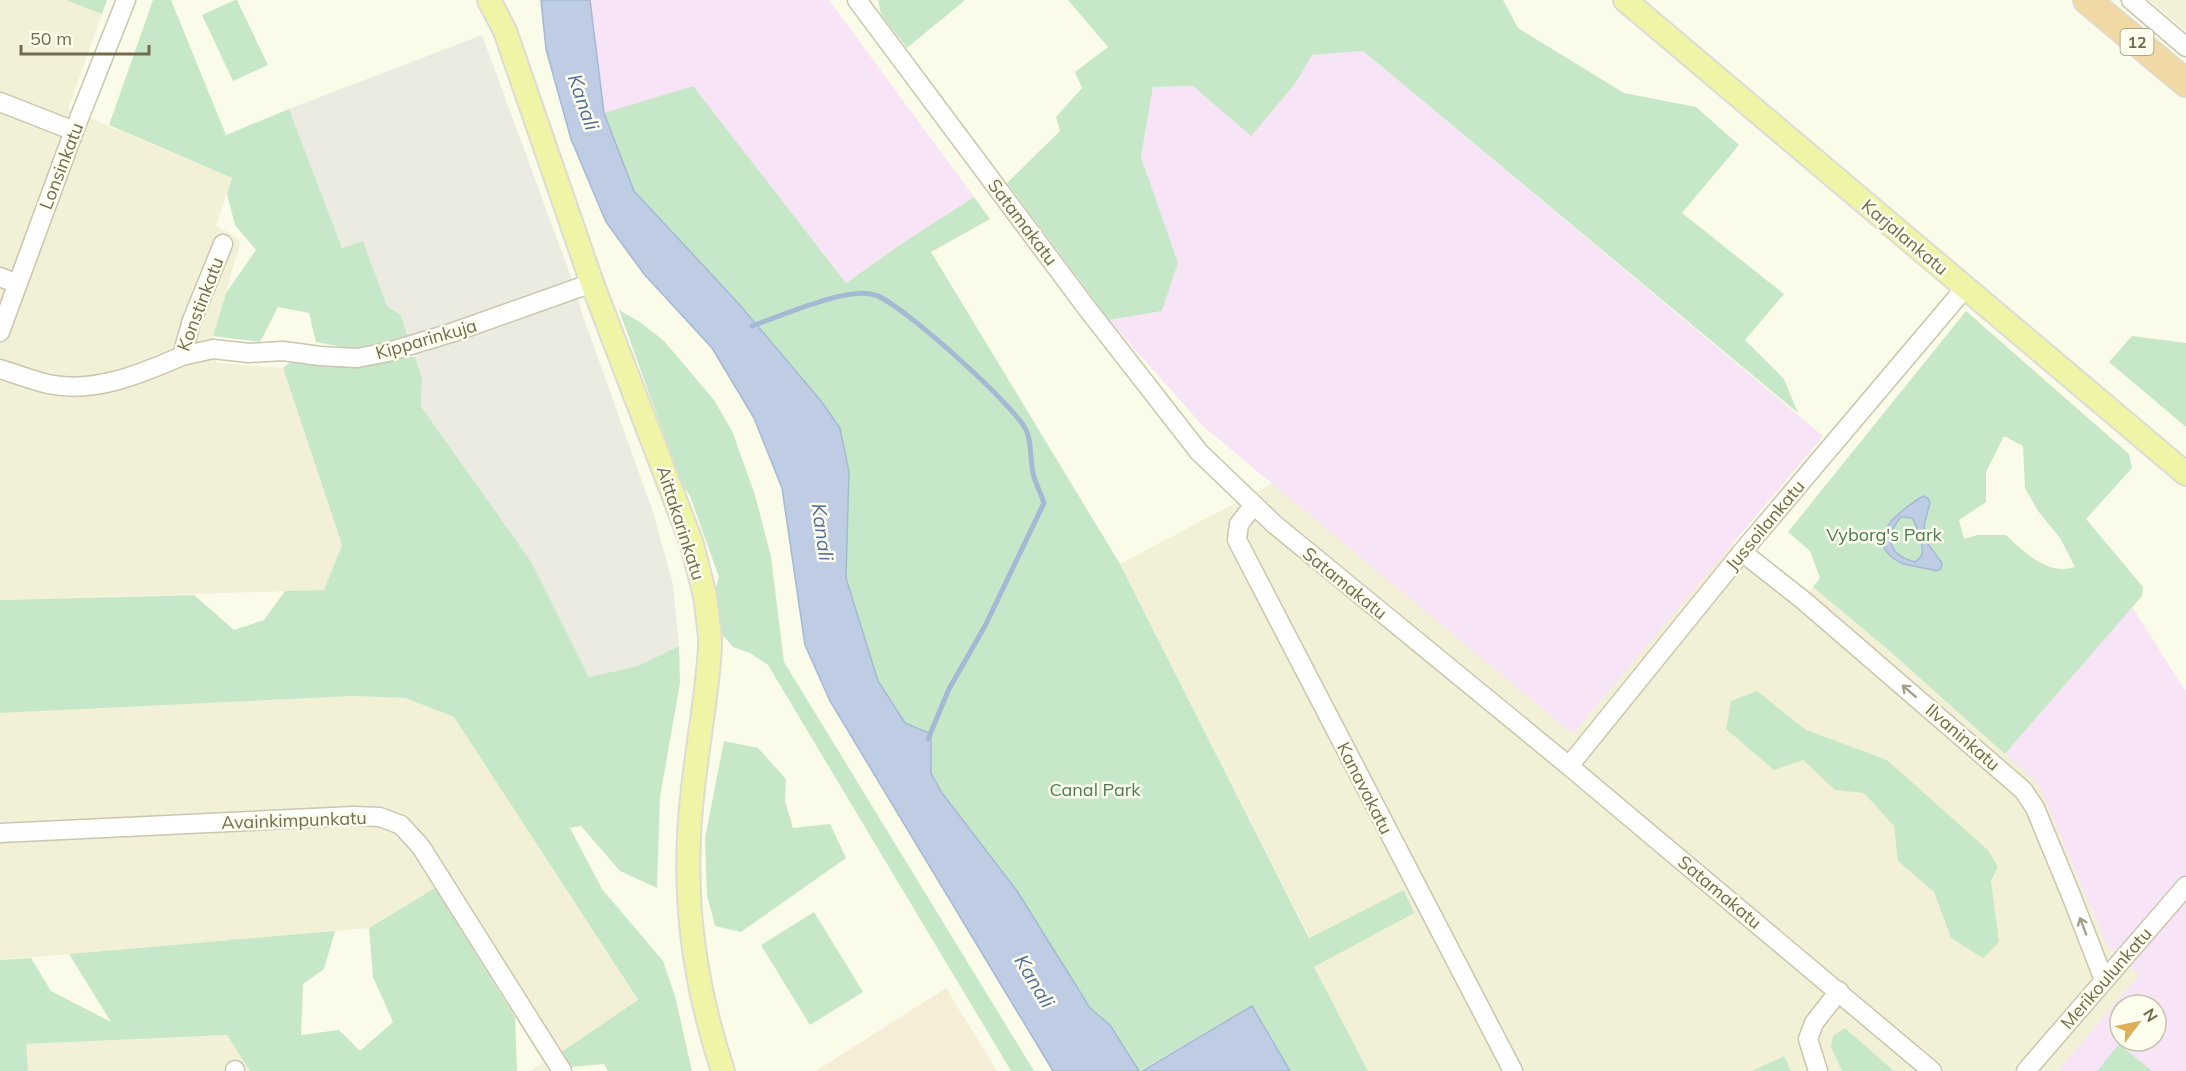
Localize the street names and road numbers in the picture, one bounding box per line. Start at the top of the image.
road number: 12 [2120,29,2154,55]
street label: Lonsinkatu [34,119,88,213]
street label: Satamakatu [983,174,1063,270]
street label: Karjalankatu [1857,194,1953,280]
street label: Konstinkatu [172,254,228,354]
street label: Kipparinkuja [373,314,479,364]
street label: Aittakarinkatu [652,463,710,583]
street label: Jussoilankatu [1721,475,1809,575]
street label: Satamakatu [1298,542,1392,624]
street label: Ilvaninkatu [1921,698,2005,776]
street label: Kanavakatu [1332,738,1398,838]
street label: Avainkimpunkatu [221,806,367,834]
street label: Satamakatu [1673,850,1767,934]
street label: Merikoulunkatu [2055,922,2157,1034]

